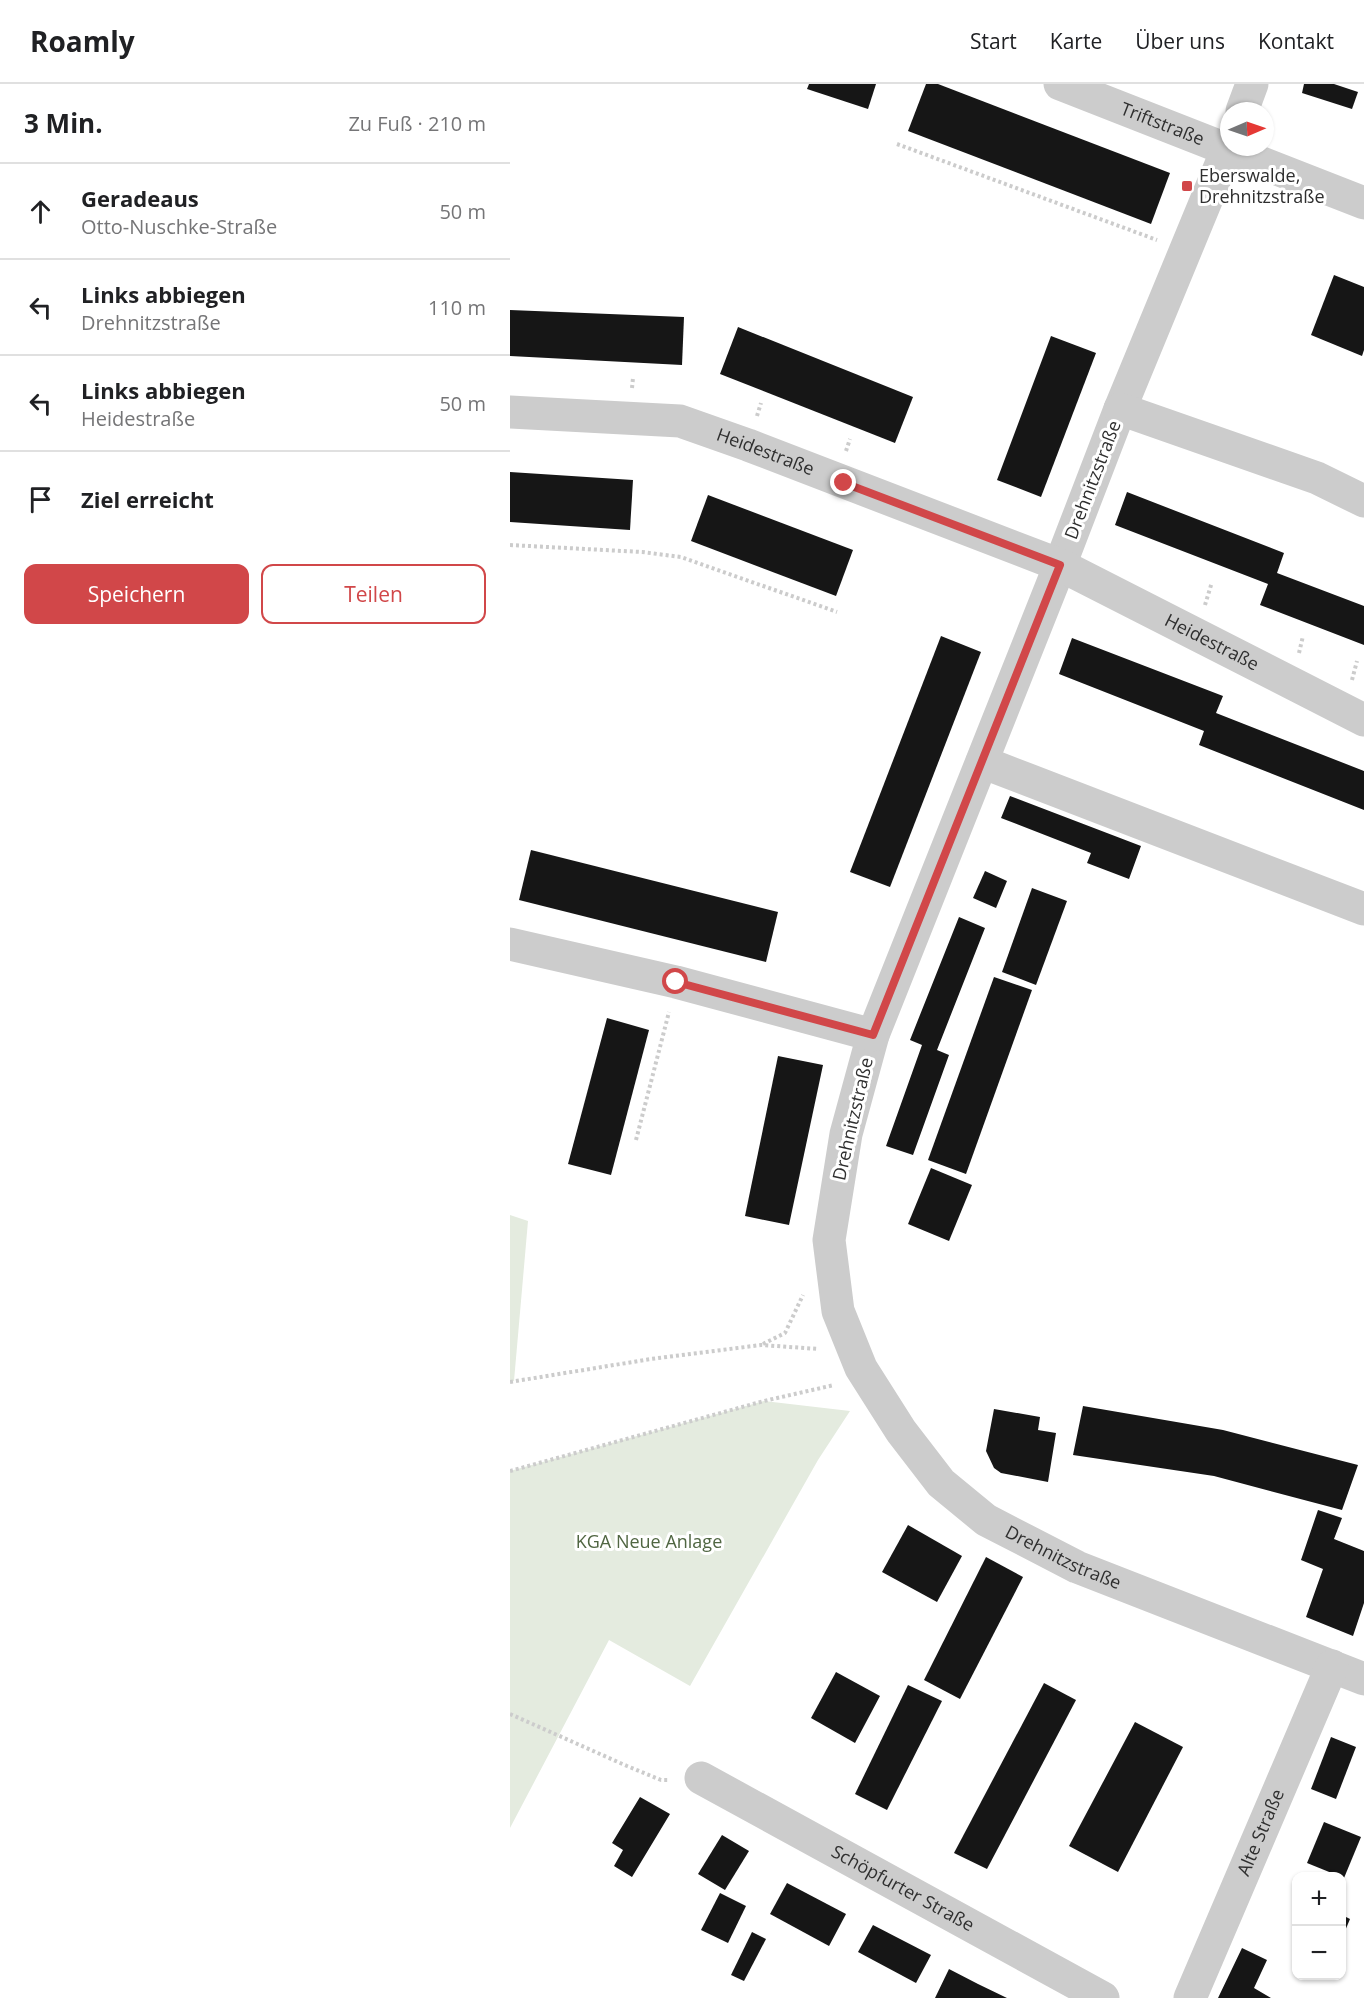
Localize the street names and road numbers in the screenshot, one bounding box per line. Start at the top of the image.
street label: Triftstraße [1117,96,1208,150]
street label: Drehnitzstraße [1058,417,1126,543]
street label: Heidestraße [713,422,818,480]
street label: Heidestraße [1161,607,1263,676]
street label: Drehnitzstraße [826,1055,878,1183]
street label: Drehnitzstraße [1001,1519,1125,1594]
street label: Alte Straße [1231,1785,1289,1879]
street label: Schöpfurter Straße [828,1839,979,1936]

